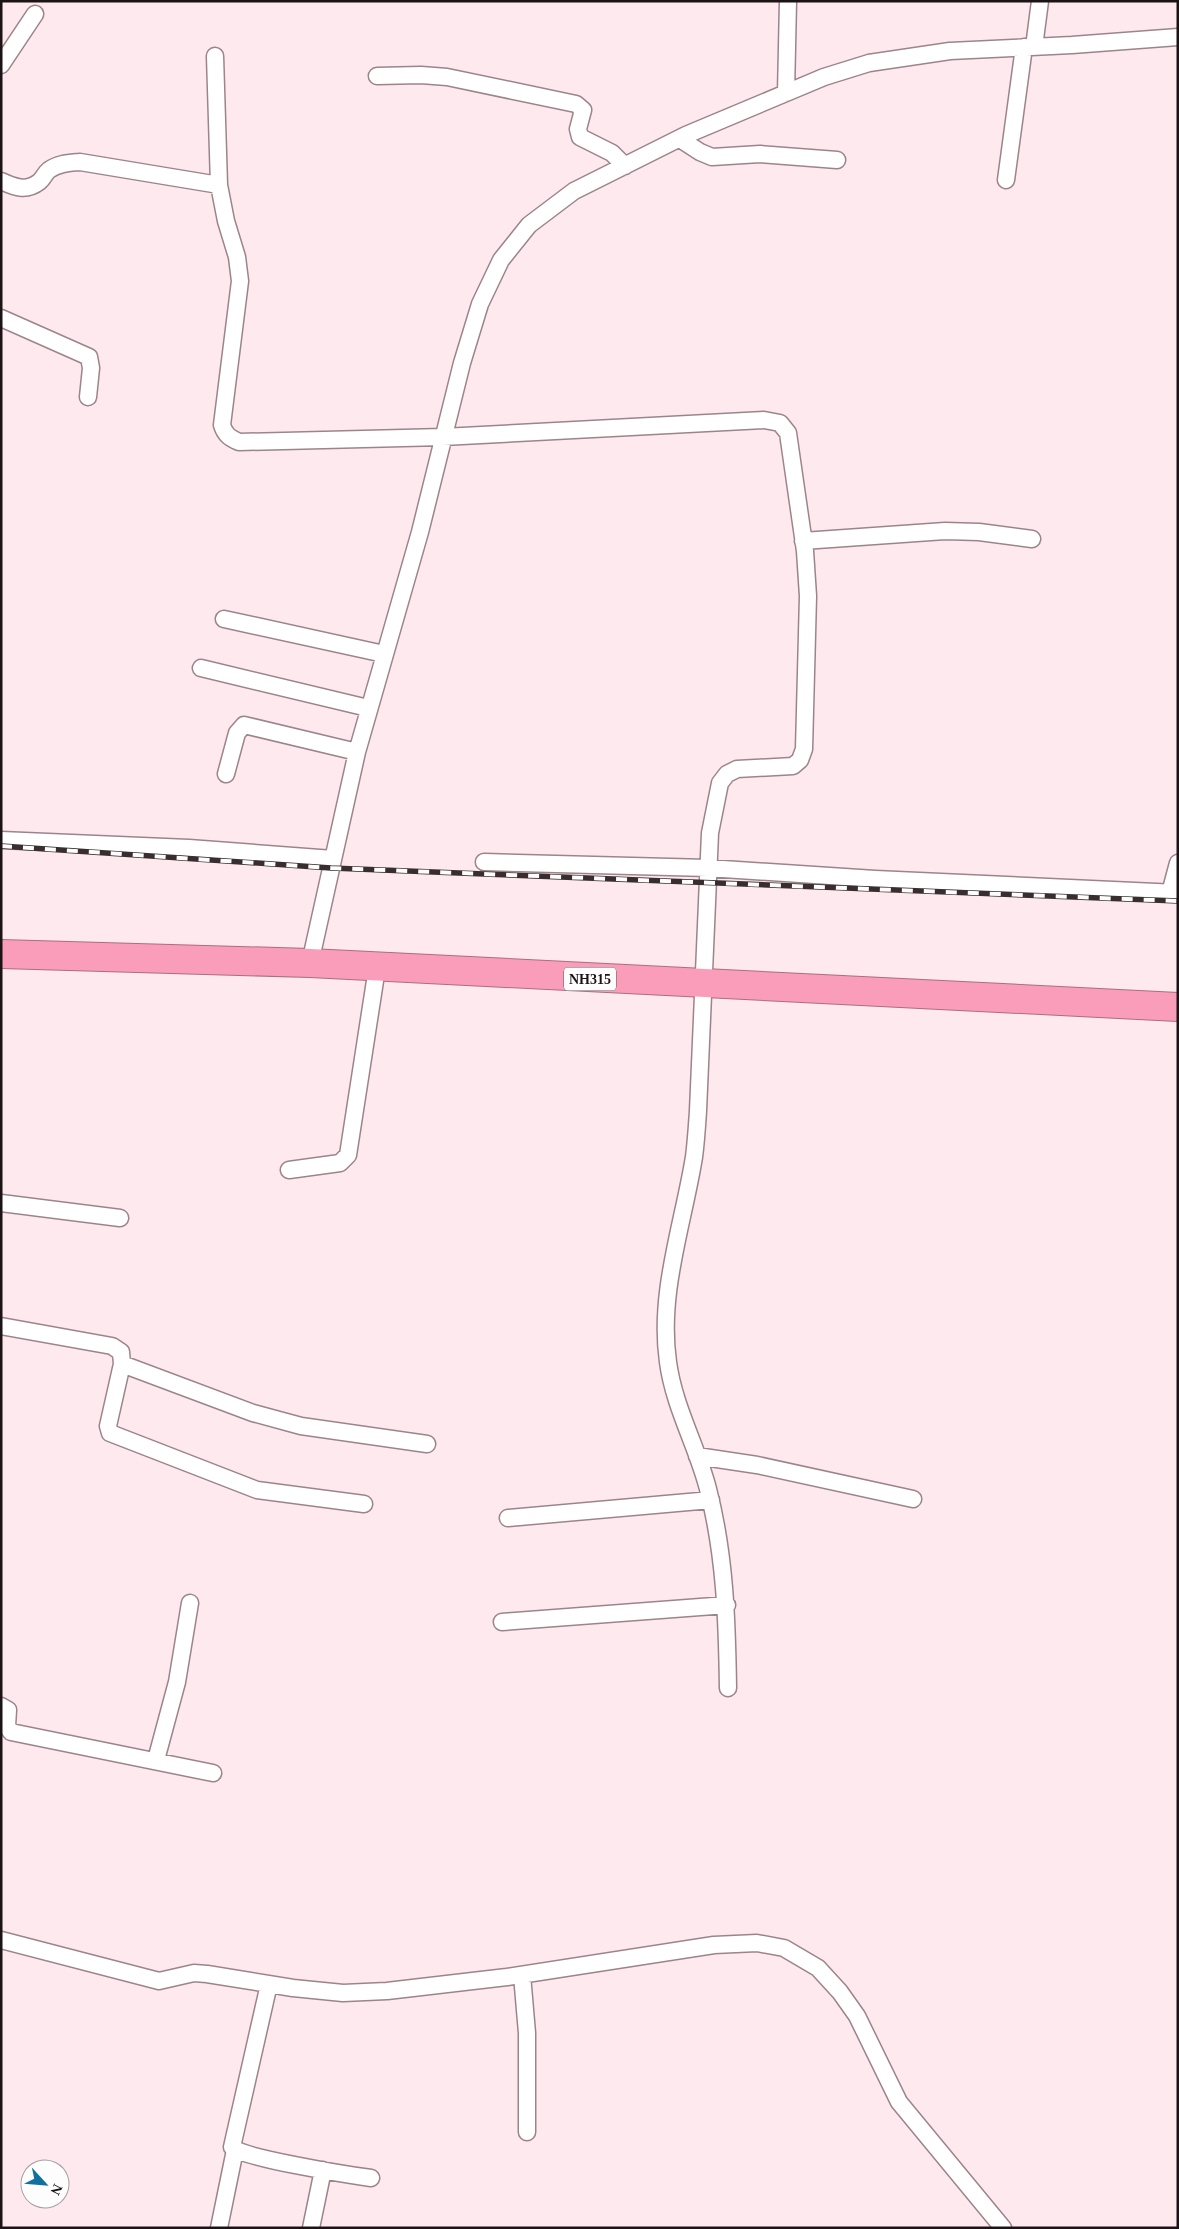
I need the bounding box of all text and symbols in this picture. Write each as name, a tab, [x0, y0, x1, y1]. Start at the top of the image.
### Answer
road number: NH315	[564, 968, 616, 991]
north arrow	[20, 2159, 70, 2209]
text: N	[47, 2182, 65, 2197]

